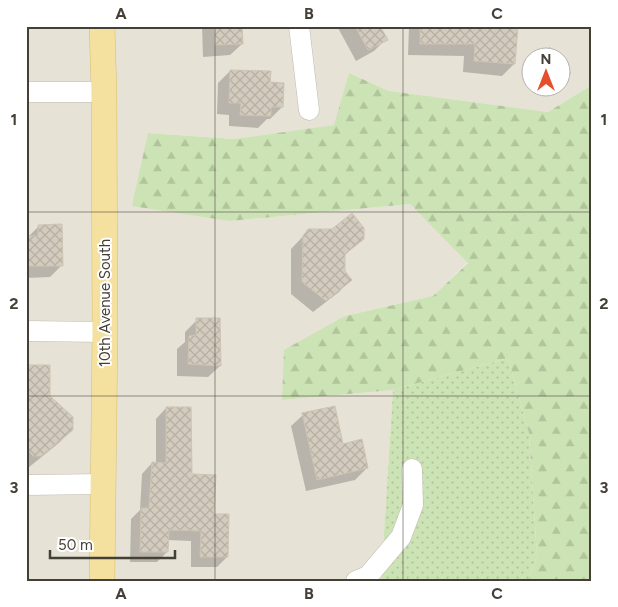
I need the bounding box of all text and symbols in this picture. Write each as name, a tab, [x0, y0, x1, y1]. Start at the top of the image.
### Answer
text: A	[115, 4, 127, 23]
text: B	[304, 4, 314, 23]
text: C	[491, 4, 503, 23]
north arrow	[520, 48, 570, 98]
text: N	[541, 51, 551, 68]
text: 1	[11, 110, 17, 129]
text: 1	[601, 110, 607, 129]
street label: 10th Avenue South	[96, 239, 114, 367]
text: 2	[9, 294, 19, 313]
text: 2	[599, 294, 609, 313]
text: 3	[10, 478, 19, 497]
text: 3	[600, 478, 609, 497]
scale bar	[50, 527, 175, 559]
text: 50 m	[58, 536, 93, 554]
text: A	[115, 584, 127, 603]
text: B	[304, 584, 314, 603]
text: C	[491, 584, 503, 603]

